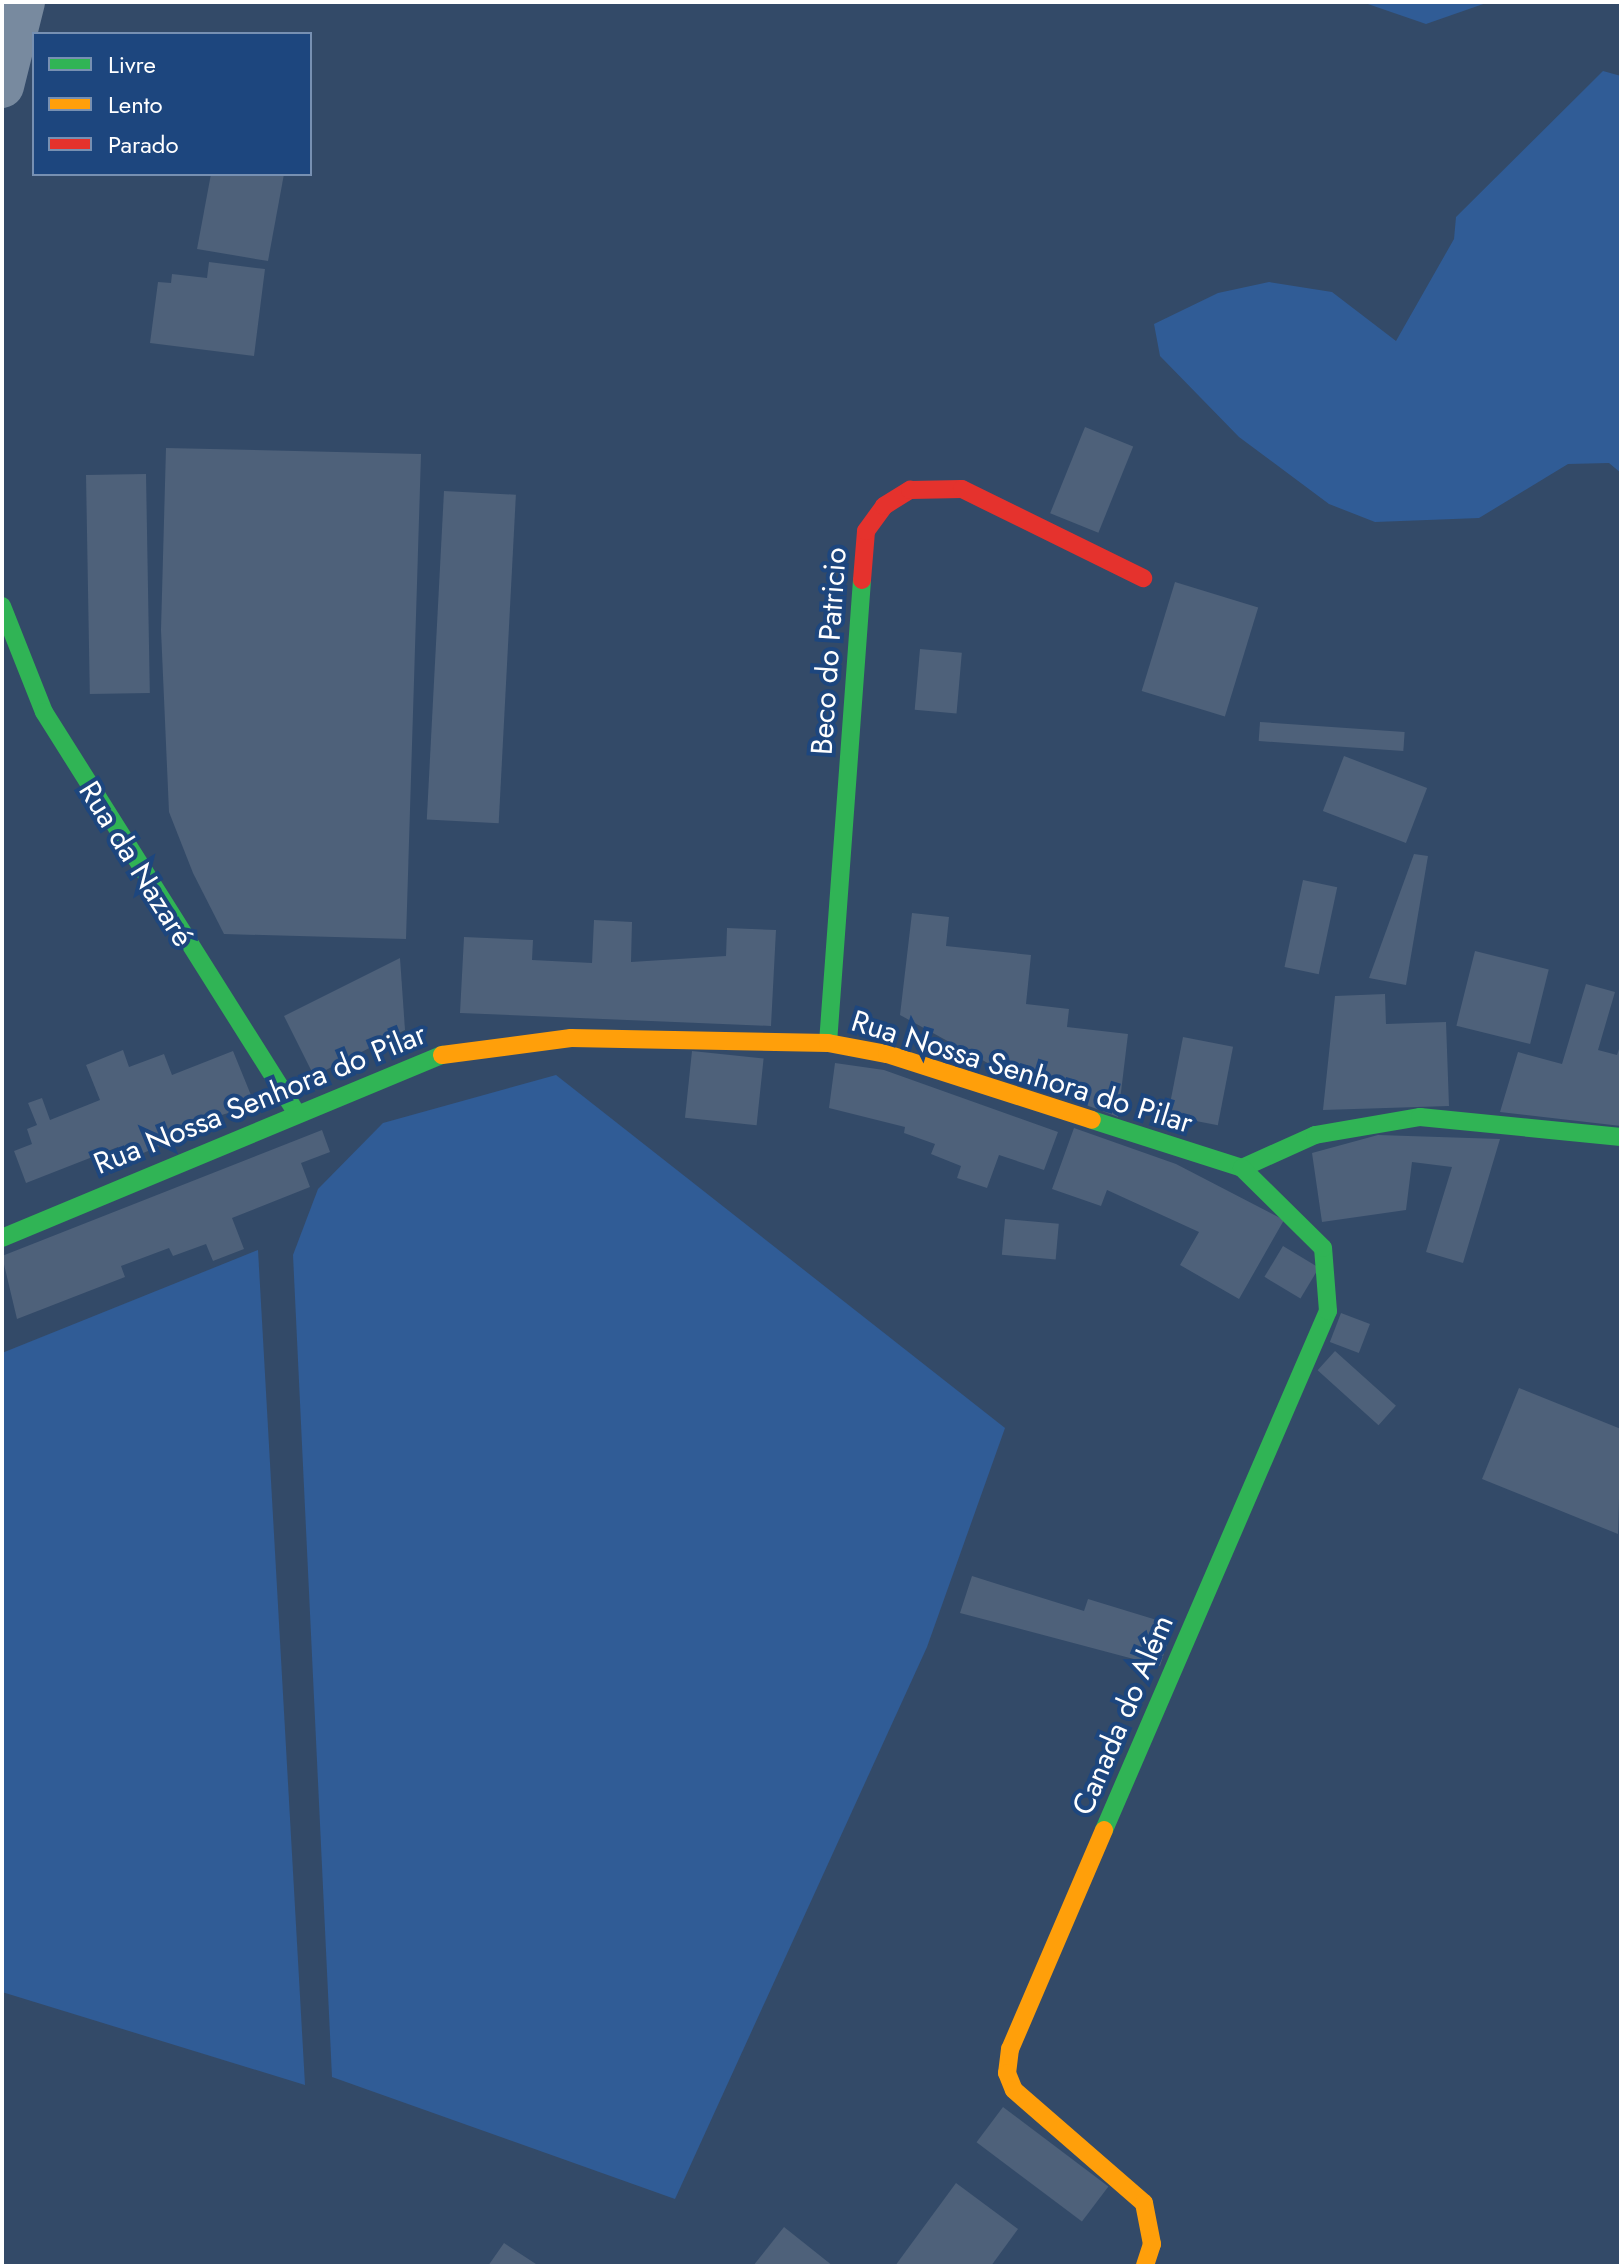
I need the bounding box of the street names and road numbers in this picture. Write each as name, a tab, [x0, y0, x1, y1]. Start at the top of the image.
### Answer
street label: Beco do Patricio	[804, 546, 854, 756]
street label: Rua da Nazaré	[71, 775, 201, 953]
street label: Rua Nossa Senhora do Pilar	[847, 1003, 1197, 1141]
street label: Rua Nossa Senhora do Pilar	[89, 1016, 431, 1182]
street label: Canada do Além	[1065, 1610, 1181, 1820]

